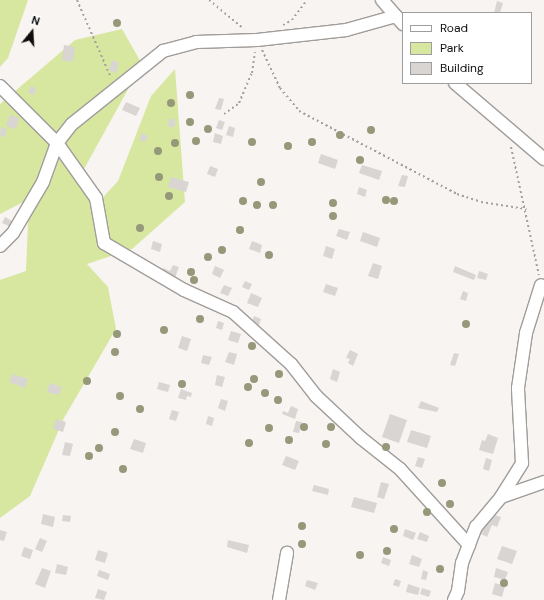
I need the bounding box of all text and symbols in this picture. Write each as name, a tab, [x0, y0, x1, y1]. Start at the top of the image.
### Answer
north arrow	[12, 12, 52, 52]
legend	[402, 12, 532, 84]
text: N	[30, 13, 42, 28]
text: Road	[440, 20, 468, 36]
text: Park	[440, 40, 464, 56]
text: Building	[440, 60, 484, 76]

